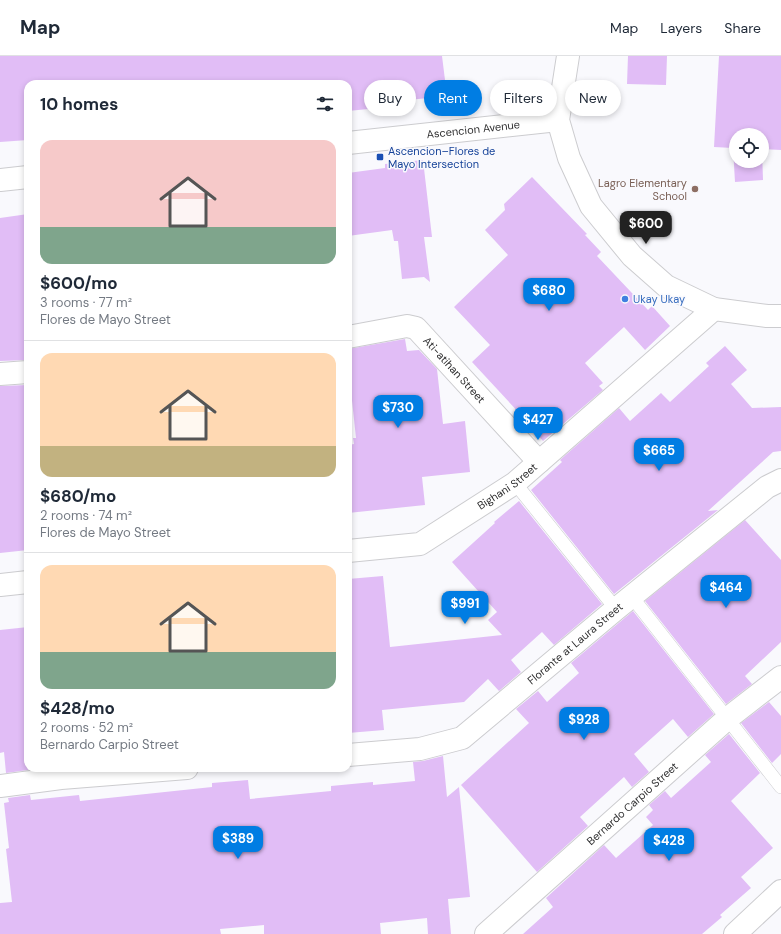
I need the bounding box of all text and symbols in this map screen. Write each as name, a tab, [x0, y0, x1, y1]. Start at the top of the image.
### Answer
text: Map	[20, 15, 60, 40]
text: Map	[610, 19, 638, 37]
text: Layers	[660, 19, 702, 37]
text: Share	[724, 19, 761, 37]
chip: Buy	[364, 80, 416, 116]
chip: Rent	[424, 80, 482, 116]
chip: Filters	[490, 80, 557, 116]
chip: New	[565, 80, 621, 116]
text: 10 homes	[40, 93, 118, 115]
icon: filters	[314, 93, 336, 115]
street label: Ascencion Avenue	[426, 117, 521, 141]
map controls	[729, 128, 769, 168]
button: locate	[729, 128, 769, 168]
place label: Ascencion–Flores de Mayo Intersection	[388, 144, 495, 171]
marker: Ascencion–Flores de Mayo Intersection	[375, 152, 385, 162]
icon: home	[152, 166, 224, 238]
place label: Lagro Elementary School	[598, 176, 687, 203]
marker: Lagro Elementary School	[690, 184, 700, 194]
pin: $600	[622, 211, 670, 245]
text: $600	[629, 215, 663, 232]
text: $600/mo	[40, 272, 118, 294]
pin: $680	[525, 278, 573, 312]
text: $680	[532, 282, 566, 299]
place label: Ukay Ukay	[633, 292, 685, 306]
text: 3 rooms · 77 m²	[40, 294, 132, 311]
marker: Ukay Ukay	[620, 294, 630, 304]
text: Flores de Mayo Street	[40, 311, 171, 328]
street label: Ati-atihan Street	[420, 334, 488, 406]
icon: home	[152, 379, 224, 451]
pin: $730	[374, 395, 422, 429]
text: $730	[382, 399, 414, 416]
pin: $427	[514, 407, 562, 441]
text: $427	[523, 411, 553, 428]
pin: $665	[635, 438, 683, 472]
text: $665	[643, 442, 675, 459]
street label: Bighani Street	[474, 460, 540, 512]
text: $680/mo	[40, 485, 116, 507]
text: 2 rooms · 74 m²	[40, 507, 132, 524]
text: Flores de Mayo Street	[40, 524, 171, 541]
pin: $464	[702, 575, 750, 609]
text: $464	[710, 579, 743, 596]
icon: home	[152, 591, 224, 663]
pin: $991	[441, 591, 489, 625]
text: $991	[450, 595, 480, 612]
street label: Florante at Laura Street	[524, 599, 625, 687]
text: $428/mo	[40, 697, 115, 719]
pin: $928	[560, 707, 608, 741]
text: $928	[568, 711, 600, 728]
text: 2 rooms · 52 m²	[40, 719, 133, 736]
text: Bernardo Carpio Street	[40, 736, 179, 753]
street label: Bernardo Carpio Street	[584, 759, 681, 848]
pin: $389	[214, 826, 262, 860]
pin: $428	[645, 828, 693, 862]
text: $389	[222, 830, 254, 847]
text: $428	[653, 832, 685, 849]

